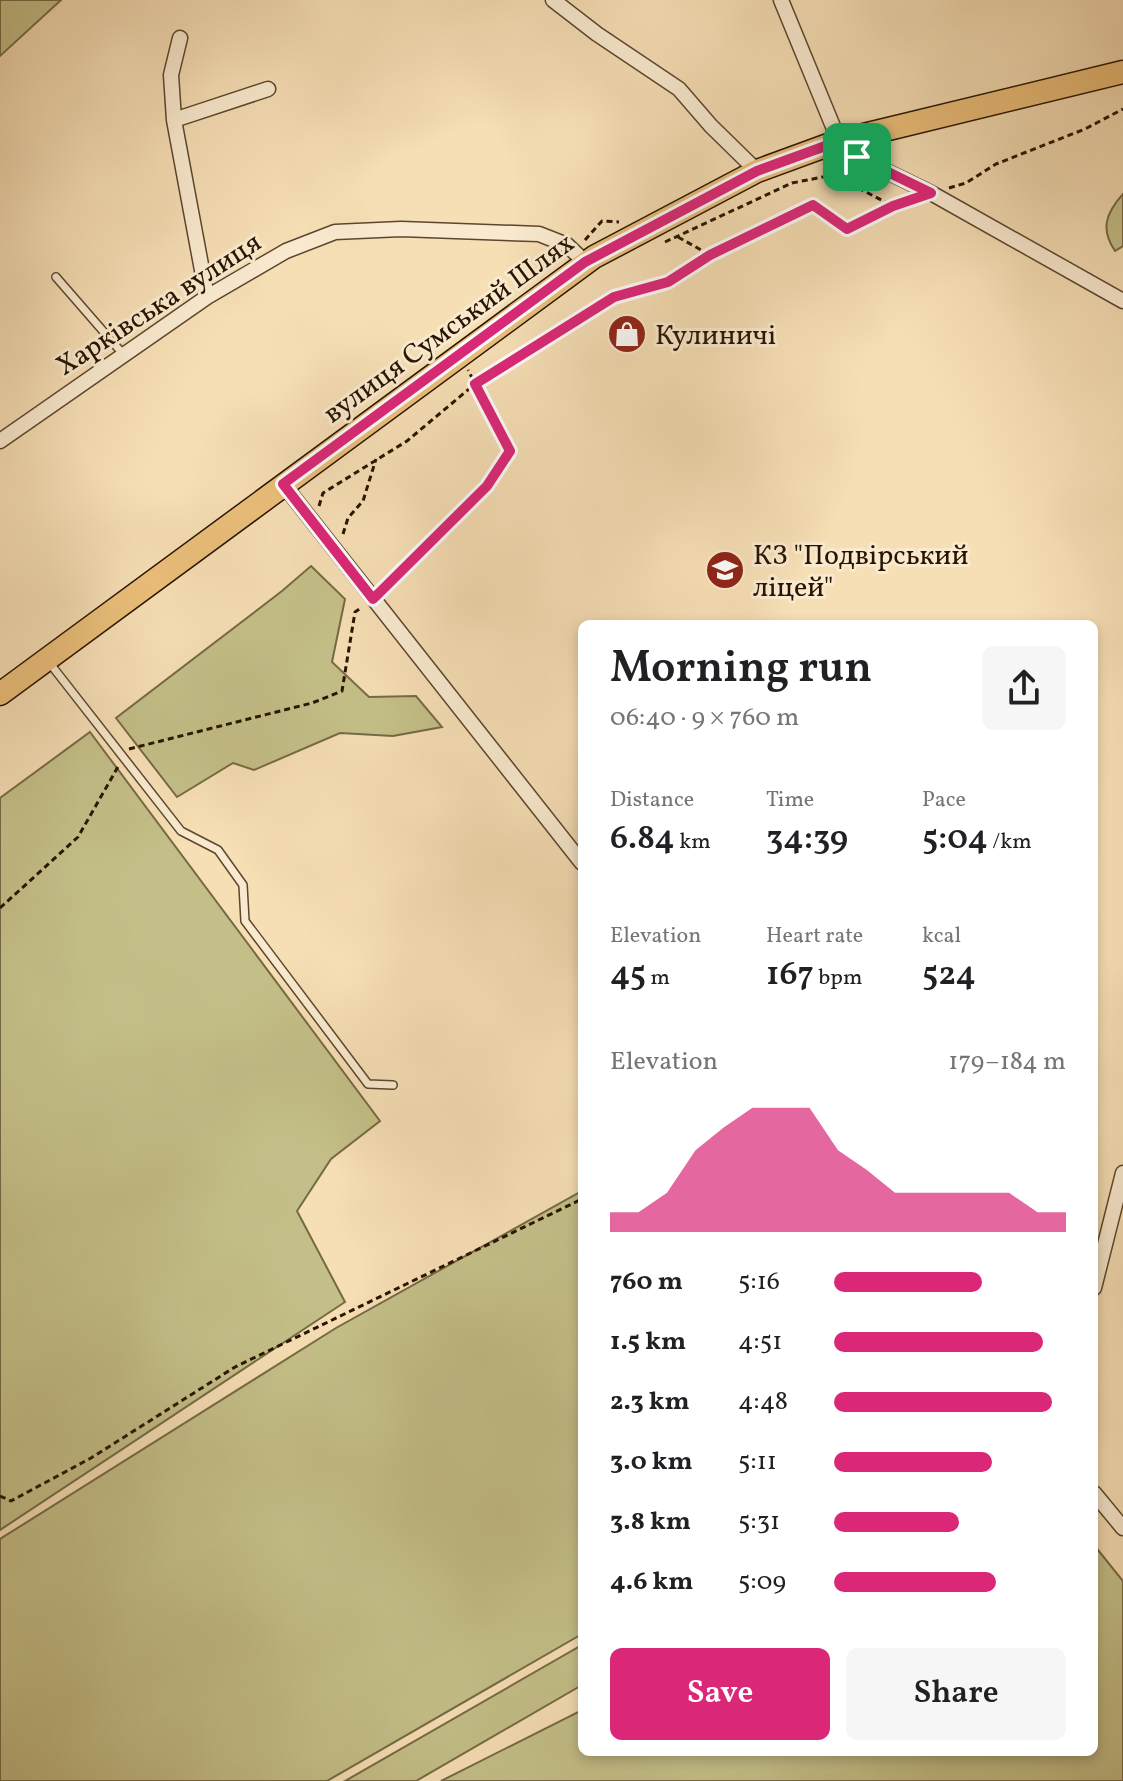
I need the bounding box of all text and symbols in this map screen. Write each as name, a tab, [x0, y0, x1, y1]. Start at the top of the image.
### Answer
pin	[823, 123, 891, 191]
icon: arrive	[835, 135, 879, 179]
street label: Харківська вулиця	[49, 224, 270, 386]
street label: вулиця Сумський Шлях	[316, 225, 583, 433]
shop icon: Кулиничі	[606, 313, 648, 355]
place label: Кулиничі	[655, 317, 776, 356]
place label: КЗ "Подвірський ліцей"	[753, 537, 968, 608]
school or university icon: КЗ "Подвірський ліцей"	[704, 549, 746, 591]
text: Morning run	[610, 639, 872, 700]
button: share	[982, 646, 1066, 730]
text: 06:40 · 9 × 760 m	[610, 700, 799, 736]
text: Distance	[610, 785, 694, 816]
text: Time	[766, 785, 814, 816]
text: Pace	[922, 785, 966, 816]
text: 6.84	[610, 816, 675, 863]
text: 34:39	[766, 816, 848, 863]
text: 5:04	[922, 816, 988, 863]
text: km	[675, 827, 711, 858]
text: /km	[988, 827, 1032, 858]
text: Elevation	[610, 921, 701, 952]
text: Heart rate	[766, 921, 863, 952]
text: kcal	[922, 921, 961, 952]
text: 45	[610, 952, 646, 999]
text: 167	[766, 952, 814, 999]
text: 524	[922, 952, 976, 999]
text: m	[646, 963, 670, 994]
text: bpm	[814, 963, 862, 994]
text: Elevation	[610, 1044, 718, 1080]
text: 179–184 m	[948, 1044, 1066, 1080]
text: 760 m	[610, 1264, 683, 1300]
text: 5:16	[738, 1264, 780, 1300]
text: 1.5 km	[610, 1324, 686, 1360]
text: 4:51	[738, 1324, 782, 1360]
text: 2.3 km	[610, 1384, 690, 1420]
text: 4:48	[738, 1384, 788, 1420]
text: 3.0 km	[610, 1444, 693, 1480]
text: 5:11	[738, 1444, 777, 1480]
text: 3.8 km	[610, 1504, 691, 1540]
text: 5:31	[738, 1504, 780, 1540]
text: 4.6 km	[610, 1564, 694, 1600]
text: 5:09	[738, 1564, 786, 1600]
button: Save	[610, 1648, 830, 1740]
button: Share	[846, 1648, 1066, 1740]

